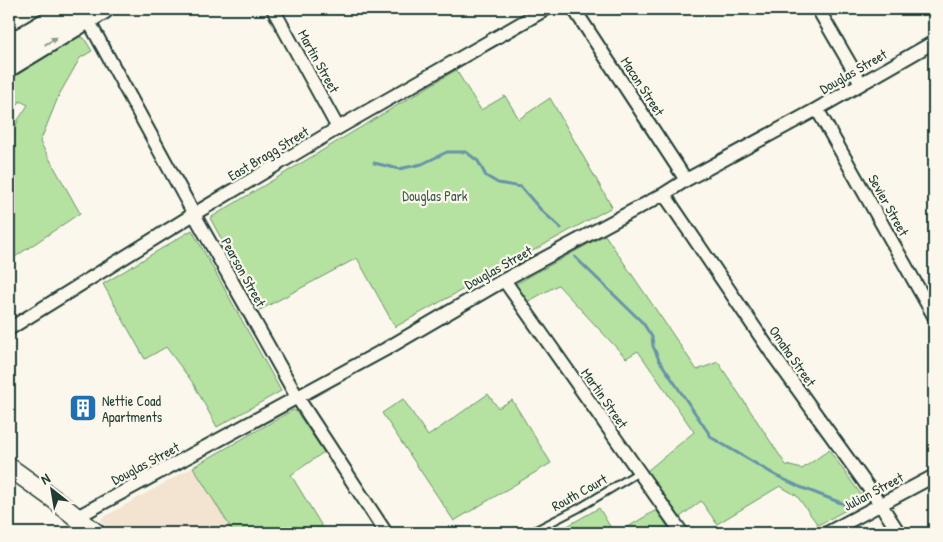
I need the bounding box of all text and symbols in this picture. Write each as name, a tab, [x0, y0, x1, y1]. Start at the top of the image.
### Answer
street label: Martin Street	[294, 26, 344, 96]
one-way arrow	[44, 36, 57, 46]
street label: Douglas Street	[816, 44, 891, 99]
street label: Macon Street	[617, 53, 669, 119]
street label: East Bragg Street	[224, 121, 313, 186]
street label: Sevier Street	[864, 171, 914, 239]
park label: Douglas Park	[402, 186, 468, 206]
street label: Pearson Street	[217, 234, 271, 310]
street label: Douglas Street	[461, 241, 536, 294]
street label: Omaha Street	[765, 322, 821, 390]
street label: Martin Street	[577, 364, 633, 432]
place label: Nettie Coad Apartments	[102, 391, 162, 427]
building icon: Nettie Coad Apartments	[68, 393, 98, 423]
street label: Douglas Street	[108, 437, 183, 490]
north arrow	[28, 464, 78, 514]
street label: Julian Street	[840, 467, 906, 515]
text: N	[37, 468, 54, 488]
street label: Routh Court	[548, 469, 610, 515]

